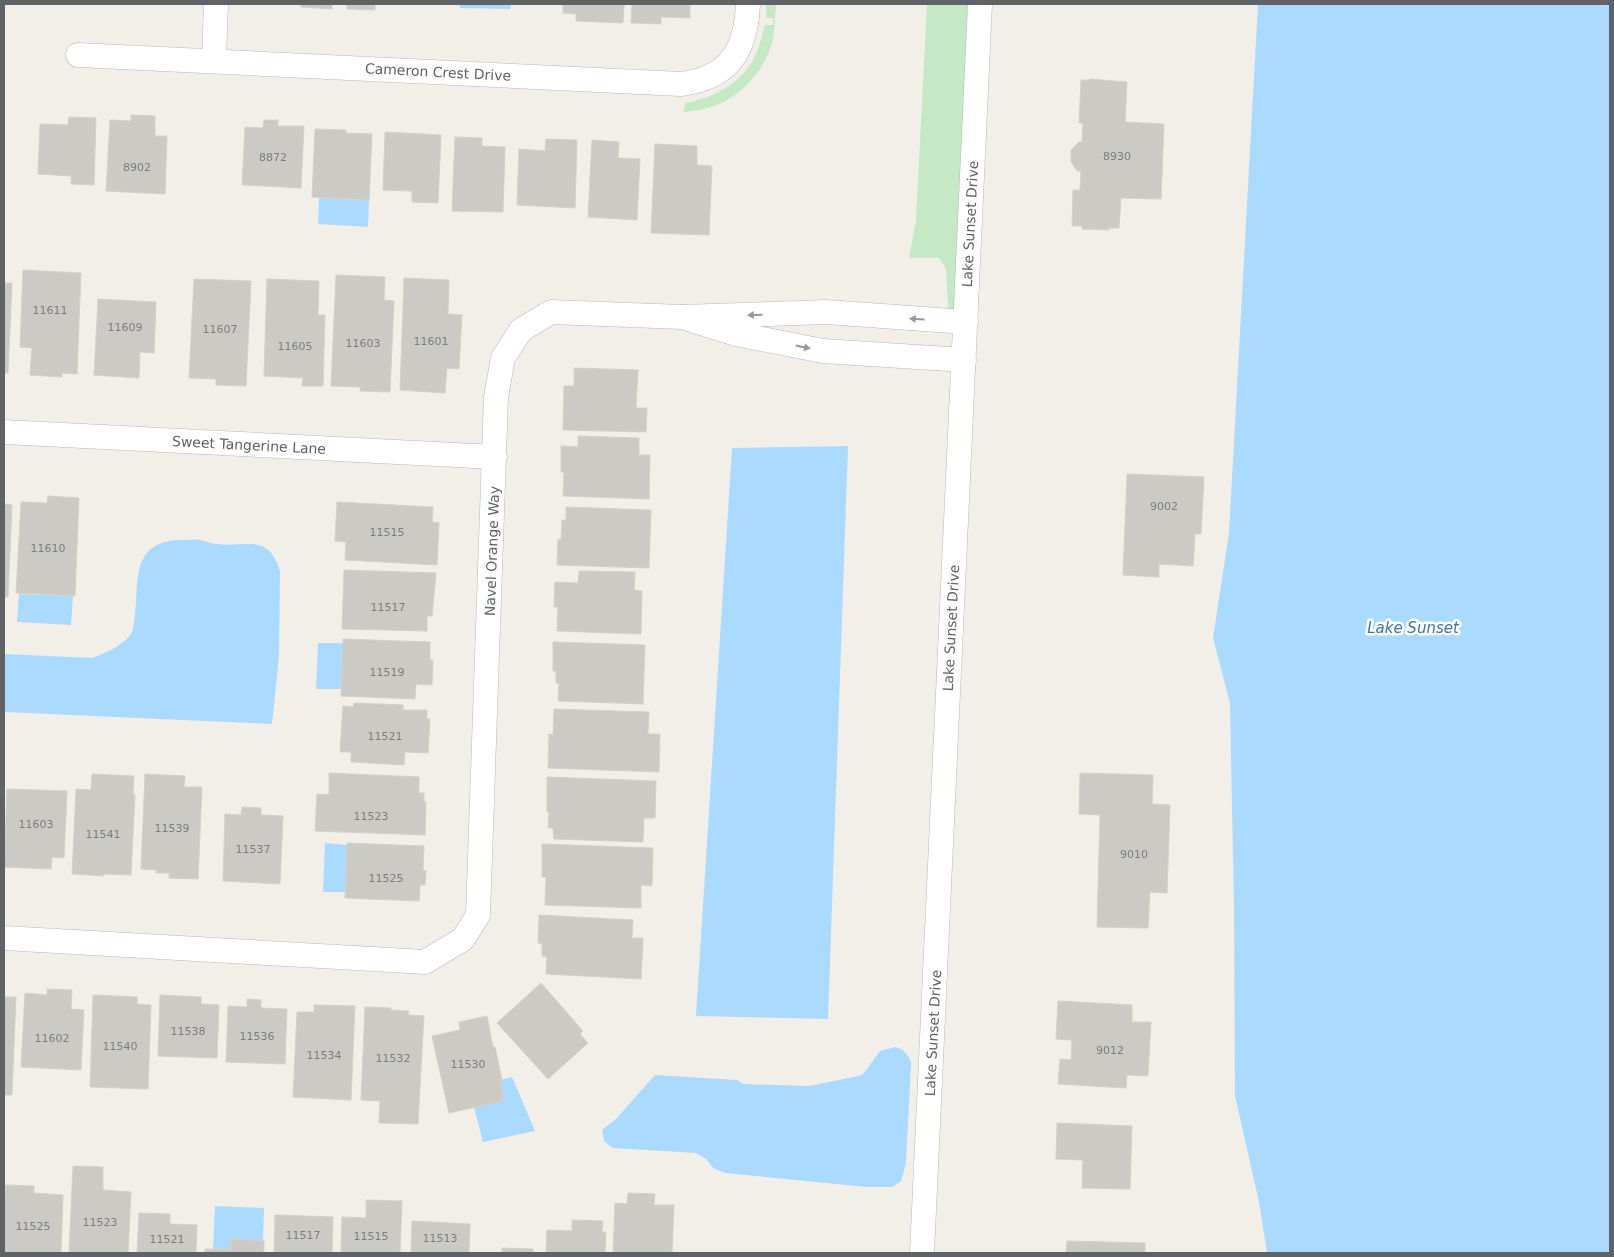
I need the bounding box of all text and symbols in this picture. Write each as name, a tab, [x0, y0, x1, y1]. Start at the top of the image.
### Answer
street label: Cameron Crest Drive	[365, 60, 511, 84]
house number: 8930	[1103, 150, 1131, 163]
house number: 8872	[259, 151, 287, 164]
street label: Lake Sunset Drive	[959, 160, 981, 288]
house number: 8902	[123, 161, 151, 174]
house number: 11611	[33, 304, 68, 317]
one-way arrow	[747, 311, 763, 319]
one-way arrow	[909, 315, 925, 323]
house number: 11609	[108, 321, 143, 334]
house number: 11607	[203, 323, 238, 336]
house number: 11601	[414, 335, 449, 348]
house number: 11603	[346, 337, 381, 350]
house number: 11605	[278, 340, 313, 353]
one-way arrow	[795, 343, 810, 351]
street label: Sweet Tangerine Lane	[172, 433, 326, 457]
street label: Navel Orange Way	[482, 486, 502, 616]
house number: 9002	[1150, 500, 1178, 513]
house number: 11515	[370, 526, 405, 539]
house number: 11610	[31, 542, 66, 555]
street label: Lake Sunset Drive	[940, 564, 962, 692]
house number: 11517	[371, 601, 406, 614]
water label: Lake Sunset	[1367, 619, 1460, 637]
house number: 11519	[370, 666, 405, 679]
house number: 11521	[368, 730, 403, 743]
house number: 11523	[354, 810, 389, 823]
house number: 11603	[19, 818, 54, 831]
house number: 11539	[155, 822, 190, 835]
house number: 11541	[86, 828, 121, 841]
house number: 11537	[236, 843, 271, 856]
house number: 9010	[1120, 848, 1148, 861]
house number: 11525	[369, 872, 404, 885]
street label: Lake Sunset Drive	[922, 969, 944, 1097]
house number: 11538	[171, 1025, 206, 1038]
house number: 11536	[240, 1030, 275, 1043]
house number: 11602	[35, 1032, 70, 1045]
house number: 11540	[103, 1040, 138, 1053]
house number: 9012	[1096, 1044, 1124, 1057]
house number: 11534	[307, 1049, 342, 1062]
house number: 11532	[376, 1052, 411, 1065]
house number: 11530	[451, 1058, 486, 1071]
house number: 11523	[83, 1216, 118, 1229]
house number: 11525	[16, 1220, 51, 1233]
house number: 11517	[286, 1229, 321, 1242]
house number: 11515	[354, 1230, 389, 1243]
house number: 11513	[423, 1232, 458, 1245]
house number: 11521	[150, 1233, 185, 1246]

